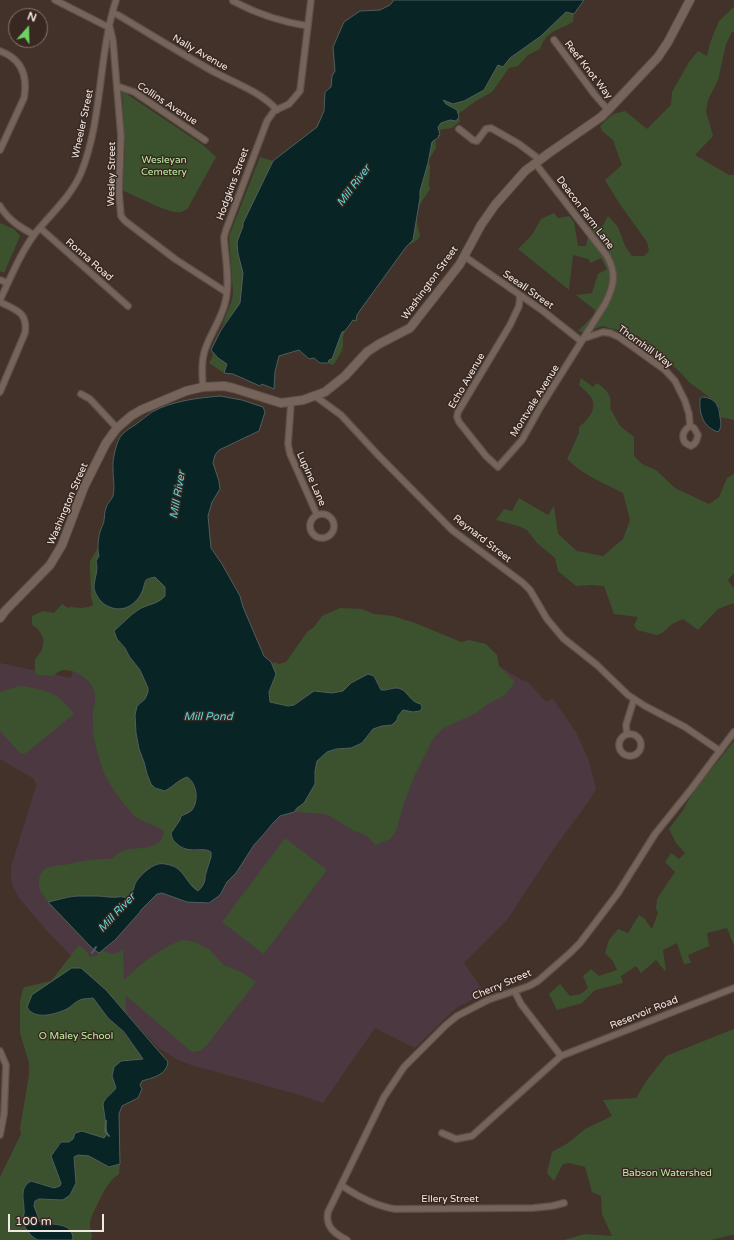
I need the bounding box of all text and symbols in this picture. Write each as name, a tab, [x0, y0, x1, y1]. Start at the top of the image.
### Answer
north arrow	[8, 8, 48, 48]
text: N	[26, 10, 38, 25]
street label: Nally Avenue	[170, 32, 230, 74]
street label: Reef Knot Way	[562, 38, 614, 102]
street label: Collins Avenue	[135, 80, 199, 128]
street label: Wheeler Street	[70, 88, 96, 160]
street label: Wesley Street	[105, 142, 119, 206]
street label: Hodgkins Street	[214, 146, 252, 222]
park label: Wesleyan Cemetery	[141, 154, 187, 178]
water label: Mill River	[334, 163, 374, 209]
street label: Deacon Farm Lane	[554, 174, 616, 252]
street label: Ronna Road	[63, 236, 115, 284]
street label: Washington Street	[399, 244, 461, 322]
street label: Seeall Street	[500, 268, 556, 312]
street label: Thornhill Way	[615, 323, 675, 371]
street label: Echo Avenue	[446, 351, 488, 411]
street label: Montvale Avenue	[508, 363, 562, 439]
street label: Lupine Lane	[294, 450, 328, 508]
street label: Washington Street	[45, 461, 91, 547]
water label: Mill River	[167, 470, 189, 520]
street label: Reynard Street	[450, 512, 514, 566]
water label: Mill Pond	[183, 710, 233, 724]
water label: Mill River	[96, 891, 138, 935]
street label: Cherry Street	[471, 967, 533, 1003]
street label: Reservoir Road	[608, 994, 680, 1032]
park label: O Maley School	[39, 1030, 113, 1042]
park label: Babson Watershed	[622, 1167, 712, 1179]
street label: Ellery Street	[421, 1193, 479, 1205]
scale bar	[10, 1206, 106, 1232]
text: 100 m	[15, 1214, 52, 1228]

